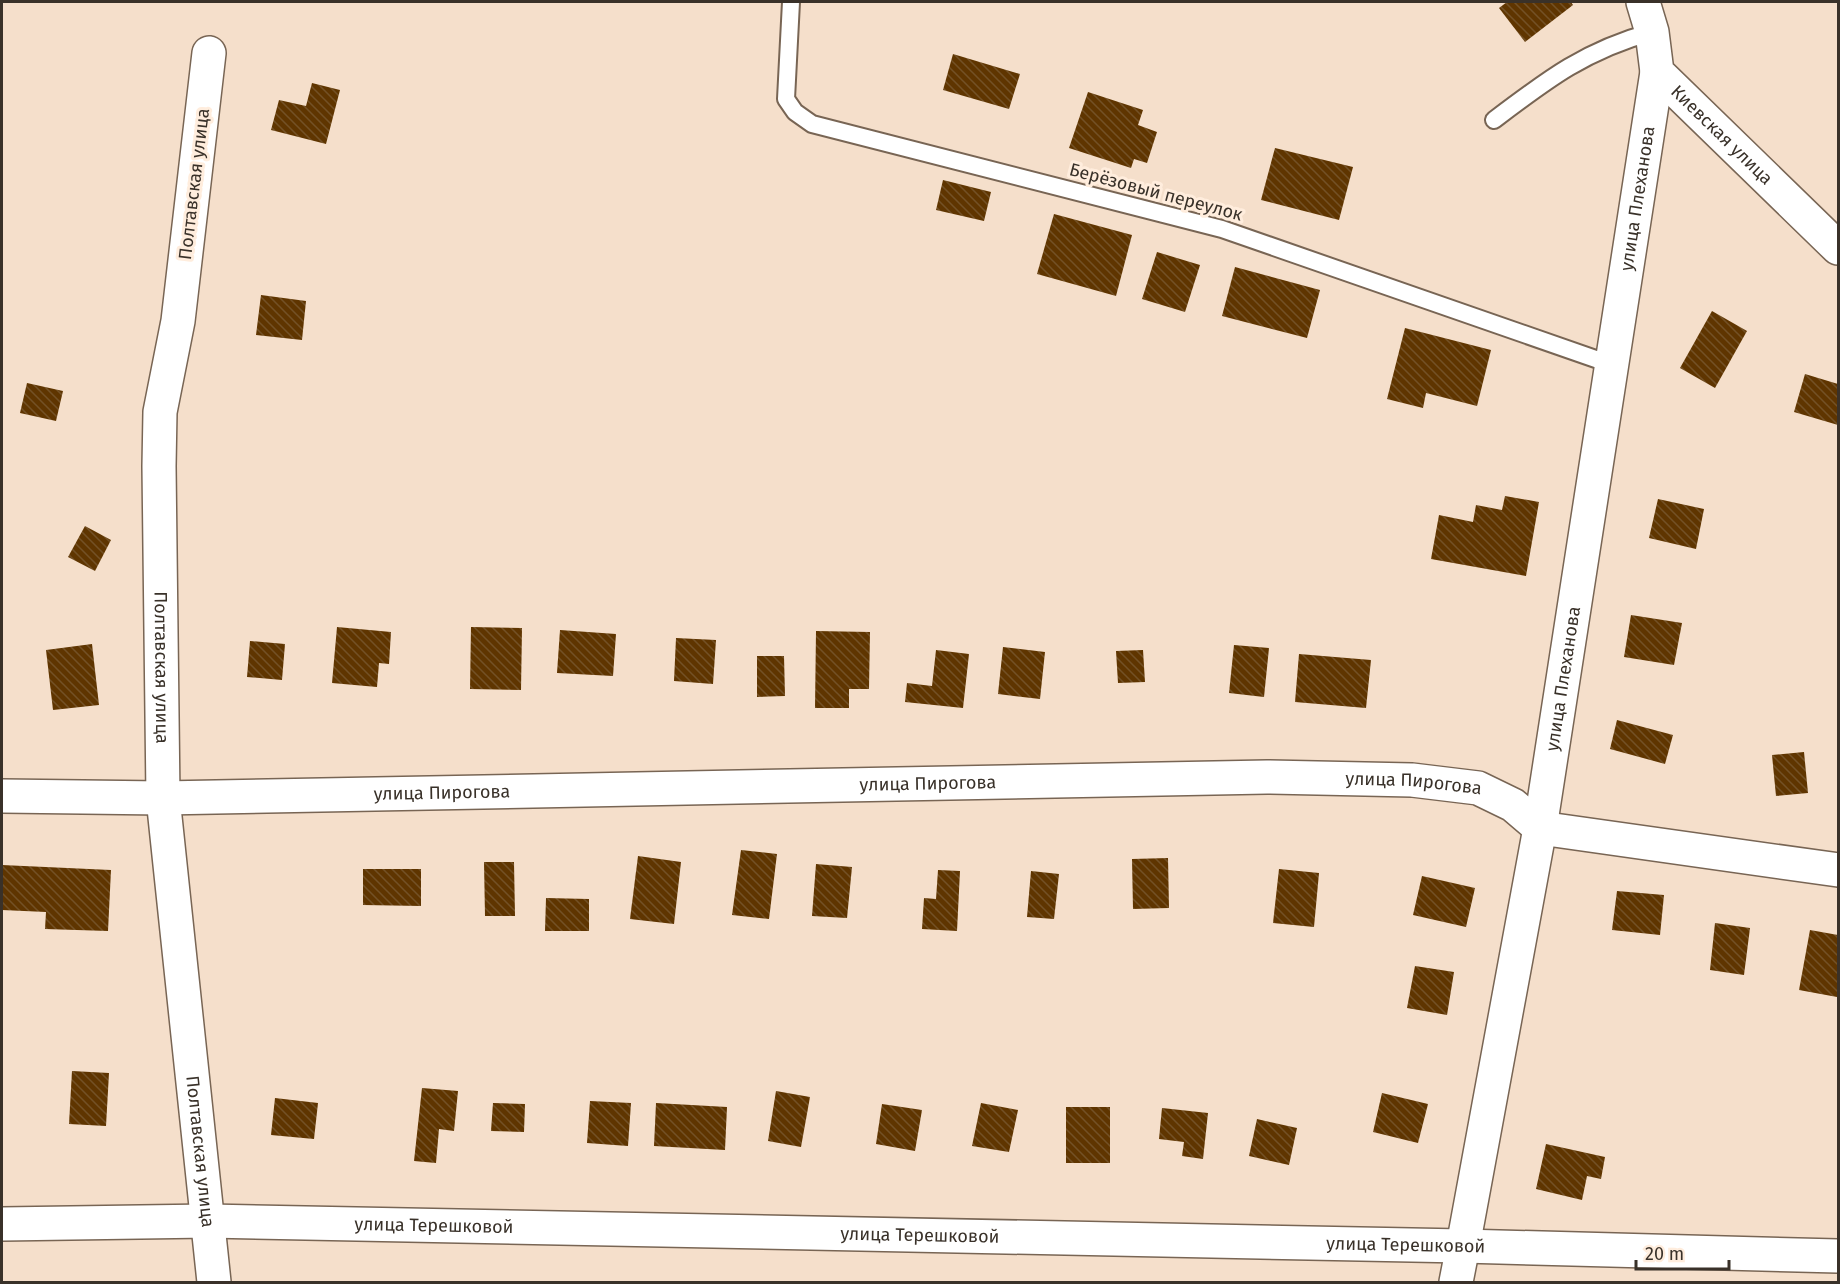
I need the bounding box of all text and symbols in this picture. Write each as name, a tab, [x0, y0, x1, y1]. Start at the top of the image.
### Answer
street label: Киевская улица	[1666, 81, 1777, 189]
street label: Полтавская улица	[174, 107, 214, 261]
street label: улица Плеханова	[1615, 125, 1659, 273]
street label: Берёзовый переулок	[1067, 158, 1246, 226]
street label: Полтавская улица	[150, 591, 173, 744]
street label: улица Плеханова	[1541, 605, 1585, 753]
street label: улица Пирогова	[1345, 768, 1483, 799]
street label: улица Пирогова	[859, 771, 996, 796]
street label: улица Пирогова	[373, 780, 511, 805]
street label: Полтавская улица	[181, 1074, 219, 1228]
street label: улица Терешковой	[354, 1213, 514, 1238]
street label: улица Терешковой	[840, 1223, 1000, 1248]
street label: улица Терешковой	[1326, 1232, 1486, 1258]
scale bar	[1636, 1233, 1729, 1271]
text: 20 m	[1645, 1243, 1684, 1265]

